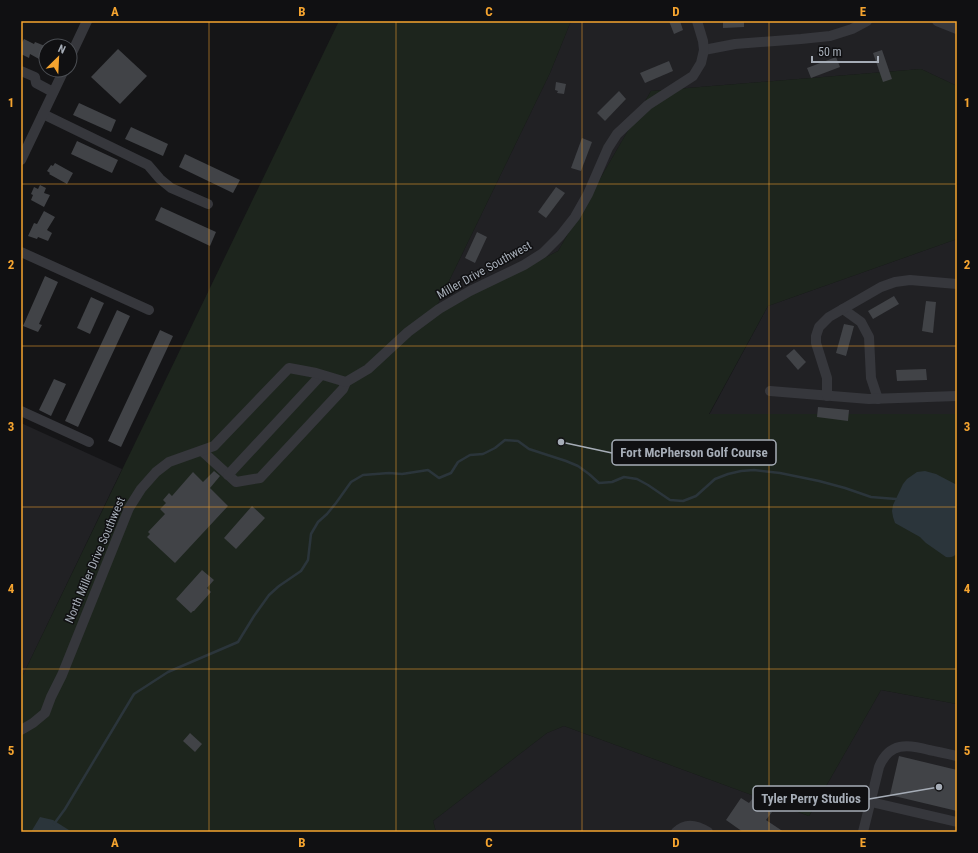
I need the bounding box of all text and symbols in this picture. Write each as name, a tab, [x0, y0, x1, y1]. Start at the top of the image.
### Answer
text: A	[111, 4, 119, 19]
text: B	[298, 4, 306, 19]
text: C	[485, 4, 493, 19]
text: D	[672, 4, 680, 19]
text: E	[860, 4, 867, 19]
north arrow	[38, 38, 78, 78]
scale bar	[812, 38, 878, 64]
text: N	[56, 42, 68, 57]
text: 50 m	[818, 45, 842, 59]
text: 1	[8, 95, 14, 110]
text: 1	[964, 95, 970, 110]
street label: Miller Drive Southwest	[434, 238, 534, 302]
text: 2	[8, 257, 15, 272]
text: 2	[964, 257, 971, 272]
text: 3	[8, 419, 14, 434]
text: 3	[964, 419, 970, 434]
callout: Fort McPherson Golf Course	[612, 440, 776, 465]
text: Fort McPherson Golf Course	[620, 445, 768, 460]
street label: North Miller Drive Southwest	[62, 495, 128, 625]
text: 4	[8, 581, 15, 596]
text: 4	[964, 581, 971, 596]
text: 5	[8, 743, 15, 758]
text: 5	[964, 743, 971, 758]
callout: Tyler Perry Studios	[753, 786, 869, 811]
text: Tyler Perry Studios	[761, 791, 861, 806]
text: A	[111, 835, 119, 850]
text: B	[298, 835, 306, 850]
text: C	[485, 835, 493, 850]
text: D	[672, 835, 680, 850]
text: E	[860, 835, 867, 850]

